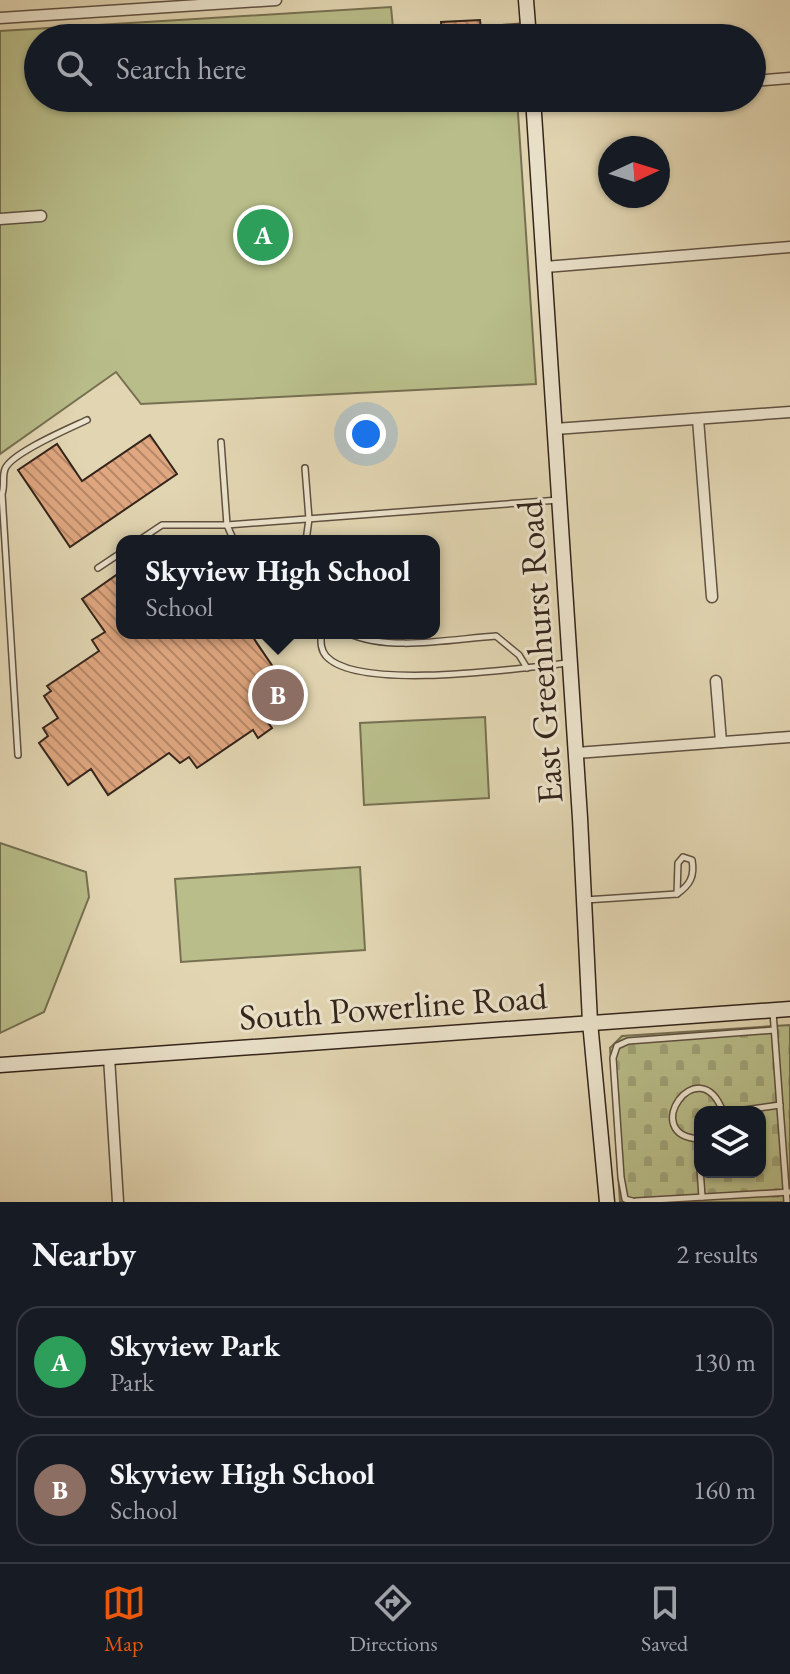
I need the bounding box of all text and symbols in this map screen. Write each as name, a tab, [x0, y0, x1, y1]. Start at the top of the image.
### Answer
search box	[24, 24, 766, 112]
icon: search	[52, 46, 96, 90]
text: Search here	[116, 49, 246, 88]
north arrow	[598, 136, 670, 208]
pin: A	[237, 205, 289, 265]
your location	[346, 414, 386, 454]
street label: East Greenhurst Road	[505, 498, 574, 805]
popup	[116, 535, 440, 639]
text: Skyview High School	[146, 551, 410, 590]
text: School	[146, 590, 213, 624]
pin: B	[252, 665, 304, 725]
street label: South Powerline Road	[237, 972, 549, 1041]
map controls	[694, 1106, 766, 1178]
button: layers	[694, 1106, 766, 1178]
text: Nearby	[32, 1232, 136, 1276]
text: 2 results	[677, 1237, 758, 1271]
text: Skyview Park	[110, 1326, 280, 1365]
text: A	[51, 1345, 69, 1379]
text: 130 m	[693, 1345, 756, 1379]
text: Park	[110, 1365, 154, 1399]
text: Skyview High School	[110, 1454, 375, 1493]
text: B	[52, 1473, 68, 1507]
text: 160 m	[693, 1473, 756, 1507]
text: School	[110, 1493, 178, 1527]
tab: Map	[102, 1581, 146, 1658]
tab: Directions	[349, 1581, 438, 1658]
tab: Saved	[641, 1581, 688, 1658]

